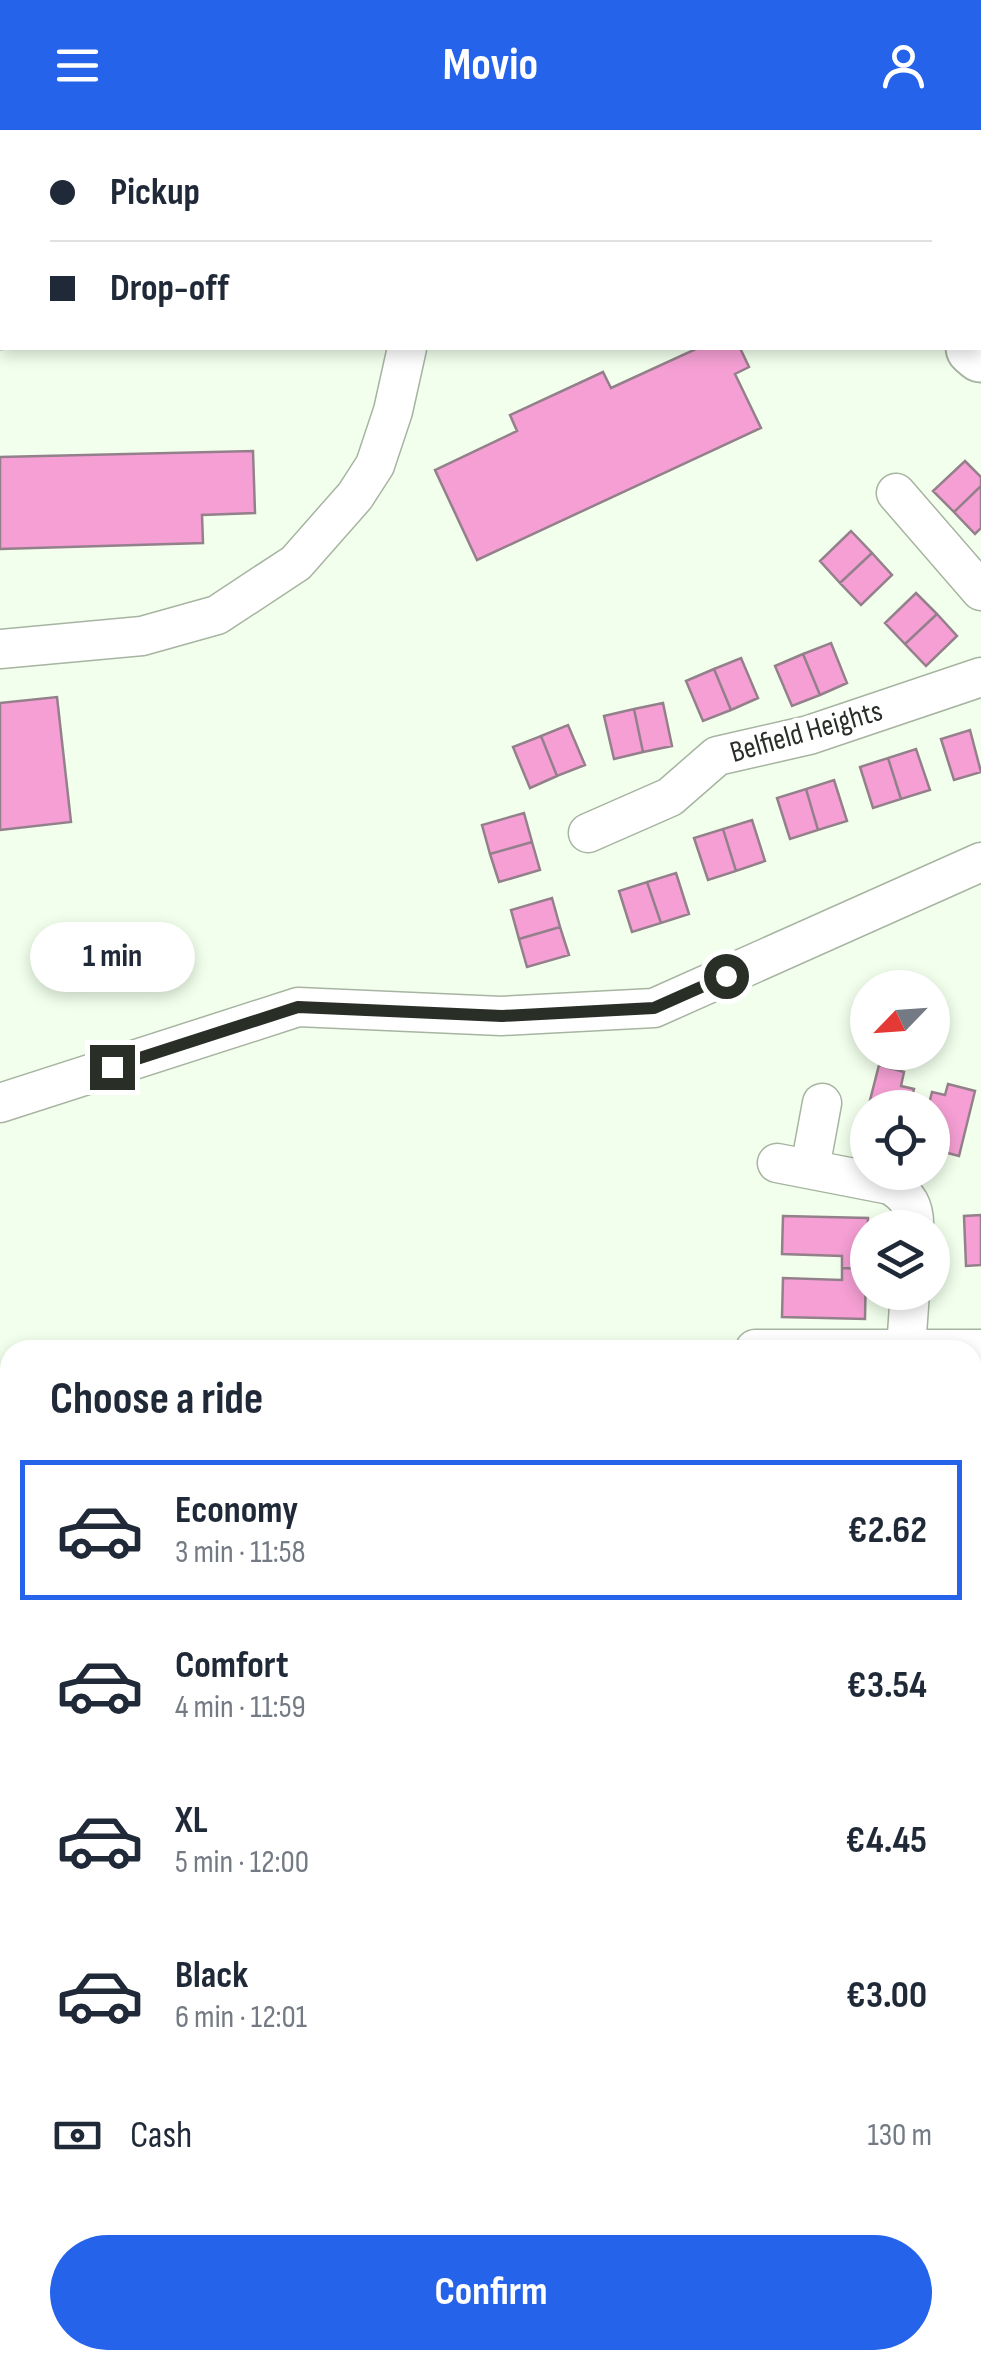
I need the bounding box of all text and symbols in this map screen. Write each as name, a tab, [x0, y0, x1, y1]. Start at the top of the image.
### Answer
icon: menu	[50, 38, 105, 93]
text: Movio	[443, 38, 538, 93]
icon: person	[876, 38, 931, 93]
text: Pickup	[110, 170, 200, 215]
text: Drop-off	[110, 266, 229, 311]
street label: Belfield Heights	[726, 693, 887, 771]
callout: 1 min	[29, 922, 194, 992]
text: 1 min	[83, 937, 142, 976]
route start	[704, 954, 749, 999]
north arrow	[850, 970, 950, 1070]
map controls	[850, 970, 950, 1310]
route end	[90, 1045, 135, 1090]
button: locate	[850, 1090, 950, 1190]
button: layers	[850, 1210, 950, 1310]
text: Choose a ride	[50, 1372, 263, 1427]
icon: car	[55, 1485, 145, 1575]
text: Economy	[175, 1488, 298, 1533]
text: €2.62	[848, 1508, 927, 1553]
text: 3 min · 11:58	[175, 1533, 306, 1572]
icon: car	[55, 1640, 145, 1730]
text: Comfort	[175, 1643, 289, 1688]
text: €3.54	[847, 1663, 927, 1708]
text: 4 min · 11:59	[175, 1688, 306, 1727]
icon: car	[55, 1795, 145, 1885]
text: XL	[175, 1798, 208, 1843]
text: €4.45	[846, 1818, 927, 1863]
text: 5 min · 12:00	[175, 1843, 309, 1882]
icon: car	[55, 1950, 145, 2040]
text: Black	[175, 1953, 248, 1998]
text: €3.00	[846, 1973, 927, 2018]
text: 6 min · 12:01	[175, 1998, 307, 2037]
icon: cash	[50, 2108, 105, 2163]
text: Cash	[130, 2113, 192, 2158]
text: 130 m	[867, 2116, 932, 2155]
button: Confirm	[50, 2235, 932, 2350]

